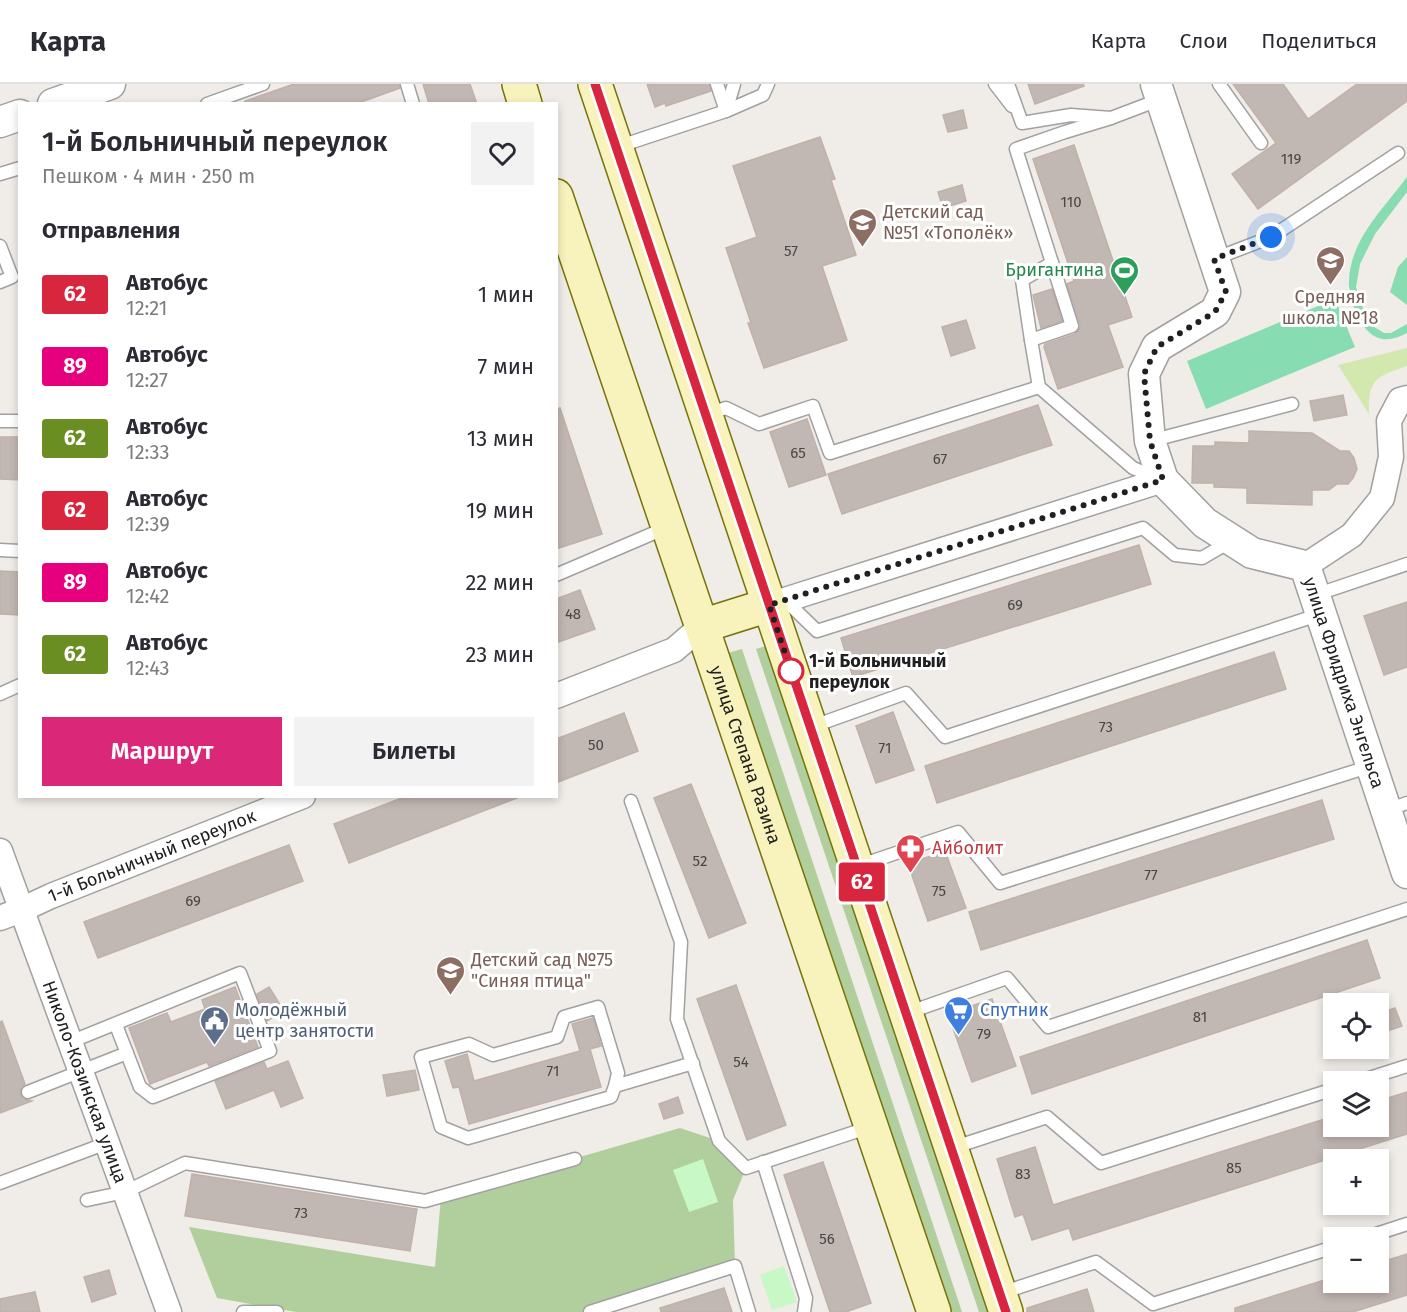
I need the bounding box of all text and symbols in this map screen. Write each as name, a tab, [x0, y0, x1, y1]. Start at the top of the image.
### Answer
text: Карта	[30, 25, 106, 58]
text: Карта	[1091, 28, 1147, 54]
text: Слои	[1180, 28, 1228, 54]
text: Поделиться	[1261, 28, 1377, 54]
button: heart	[471, 122, 534, 185]
text: 1-й Больничный переулок	[42, 125, 388, 158]
house number: 119	[1281, 150, 1301, 168]
text: Пешком · 4 мин · 250 m	[42, 164, 255, 188]
house number: 110	[1060, 193, 1082, 211]
place label: Детский сад №51 «Тополёк»	[882, 201, 1013, 244]
school or university icon: Детский сад №51 «Тополёк»	[846, 206, 878, 248]
text: Отправления	[42, 217, 180, 244]
your location	[1256, 222, 1286, 252]
house number: 57	[784, 242, 798, 260]
school or university icon: Средняя школа №18	[1314, 244, 1346, 286]
sports icon: Бригантина	[1109, 254, 1141, 296]
place label: Бригантина	[1005, 259, 1104, 281]
text: Автобус	[126, 269, 208, 296]
text: 62	[64, 281, 86, 307]
text: 1 мин	[478, 281, 534, 308]
place label: Средняя школа №18	[1282, 286, 1378, 329]
text: 12:21	[126, 296, 167, 320]
text: Автобус	[126, 341, 208, 368]
text: 89	[63, 353, 87, 379]
text: 7 мин	[477, 353, 534, 380]
text: 12:27	[126, 368, 168, 392]
text: Автобус	[126, 413, 208, 440]
text: 62	[64, 425, 86, 451]
text: 13 мин	[467, 425, 534, 452]
text: 12:33	[126, 440, 170, 464]
house number: 65	[790, 444, 806, 462]
house number: 67	[933, 450, 947, 468]
text: Автобус	[126, 485, 208, 512]
text: 62	[64, 497, 86, 523]
text: 19 мин	[466, 497, 534, 524]
text: 12:39	[126, 512, 170, 536]
text: Автобус	[126, 557, 208, 584]
text: 89	[63, 569, 87, 595]
text: 22 мин	[465, 569, 534, 596]
street label: улица Фридриха Энгельса	[1298, 574, 1389, 791]
text: 12:42	[126, 584, 169, 608]
house number: 69	[1007, 596, 1023, 614]
house number: 48	[565, 605, 581, 623]
text: Автобус	[126, 629, 208, 656]
text: 62	[64, 641, 86, 667]
text: 23 мин	[465, 641, 534, 668]
place label: 1-й Больничный переулок	[809, 650, 946, 693]
text: 12:43	[126, 656, 170, 680]
marker: 1-й Больничный переулок	[778, 658, 804, 684]
street label: улица Степана Разина	[705, 663, 786, 847]
button: Маршрут	[42, 717, 282, 786]
button: Билеты	[294, 717, 534, 786]
house number: 73	[1099, 718, 1113, 736]
house number: 50	[588, 736, 604, 754]
house number: 71	[879, 739, 891, 757]
street label: 1-й Больничный переулок	[45, 805, 260, 907]
pharmacy icon: Айболит	[895, 832, 927, 874]
place label: Айболит	[932, 837, 1004, 859]
house number: 52	[693, 852, 707, 870]
line badge: 62	[835, 862, 889, 902]
house number: 77	[1144, 866, 1158, 884]
text: 62	[851, 869, 873, 895]
house number: 75	[932, 882, 946, 900]
house number: 69	[185, 892, 201, 910]
place label: Детский сад №75 "Синяя птица"	[470, 949, 613, 992]
school or university icon: Детский сад №75 "Синяя птица"	[434, 954, 466, 996]
street label: Николо-Козинская улица	[38, 978, 132, 1186]
map controls	[1323, 993, 1389, 1293]
button: locate	[1323, 993, 1389, 1059]
supermarket icon: Спутник	[943, 994, 975, 1036]
place label: Молодёжный центр занятости	[235, 999, 374, 1042]
place label: Спутник	[980, 999, 1049, 1021]
public building icon: Молодёжный центр занятости	[198, 1004, 230, 1046]
house number: 81	[1193, 1008, 1207, 1026]
house number: 79	[977, 1025, 991, 1043]
house number: 54	[733, 1053, 749, 1071]
house number: 71	[547, 1062, 559, 1080]
button: layers	[1323, 1071, 1389, 1137]
button: +	[1323, 1149, 1389, 1215]
house number: 85	[1226, 1159, 1242, 1177]
house number: 83	[1015, 1165, 1031, 1183]
house number: 73	[294, 1204, 308, 1222]
button: −	[1323, 1227, 1389, 1293]
house number: 56	[819, 1230, 835, 1248]

